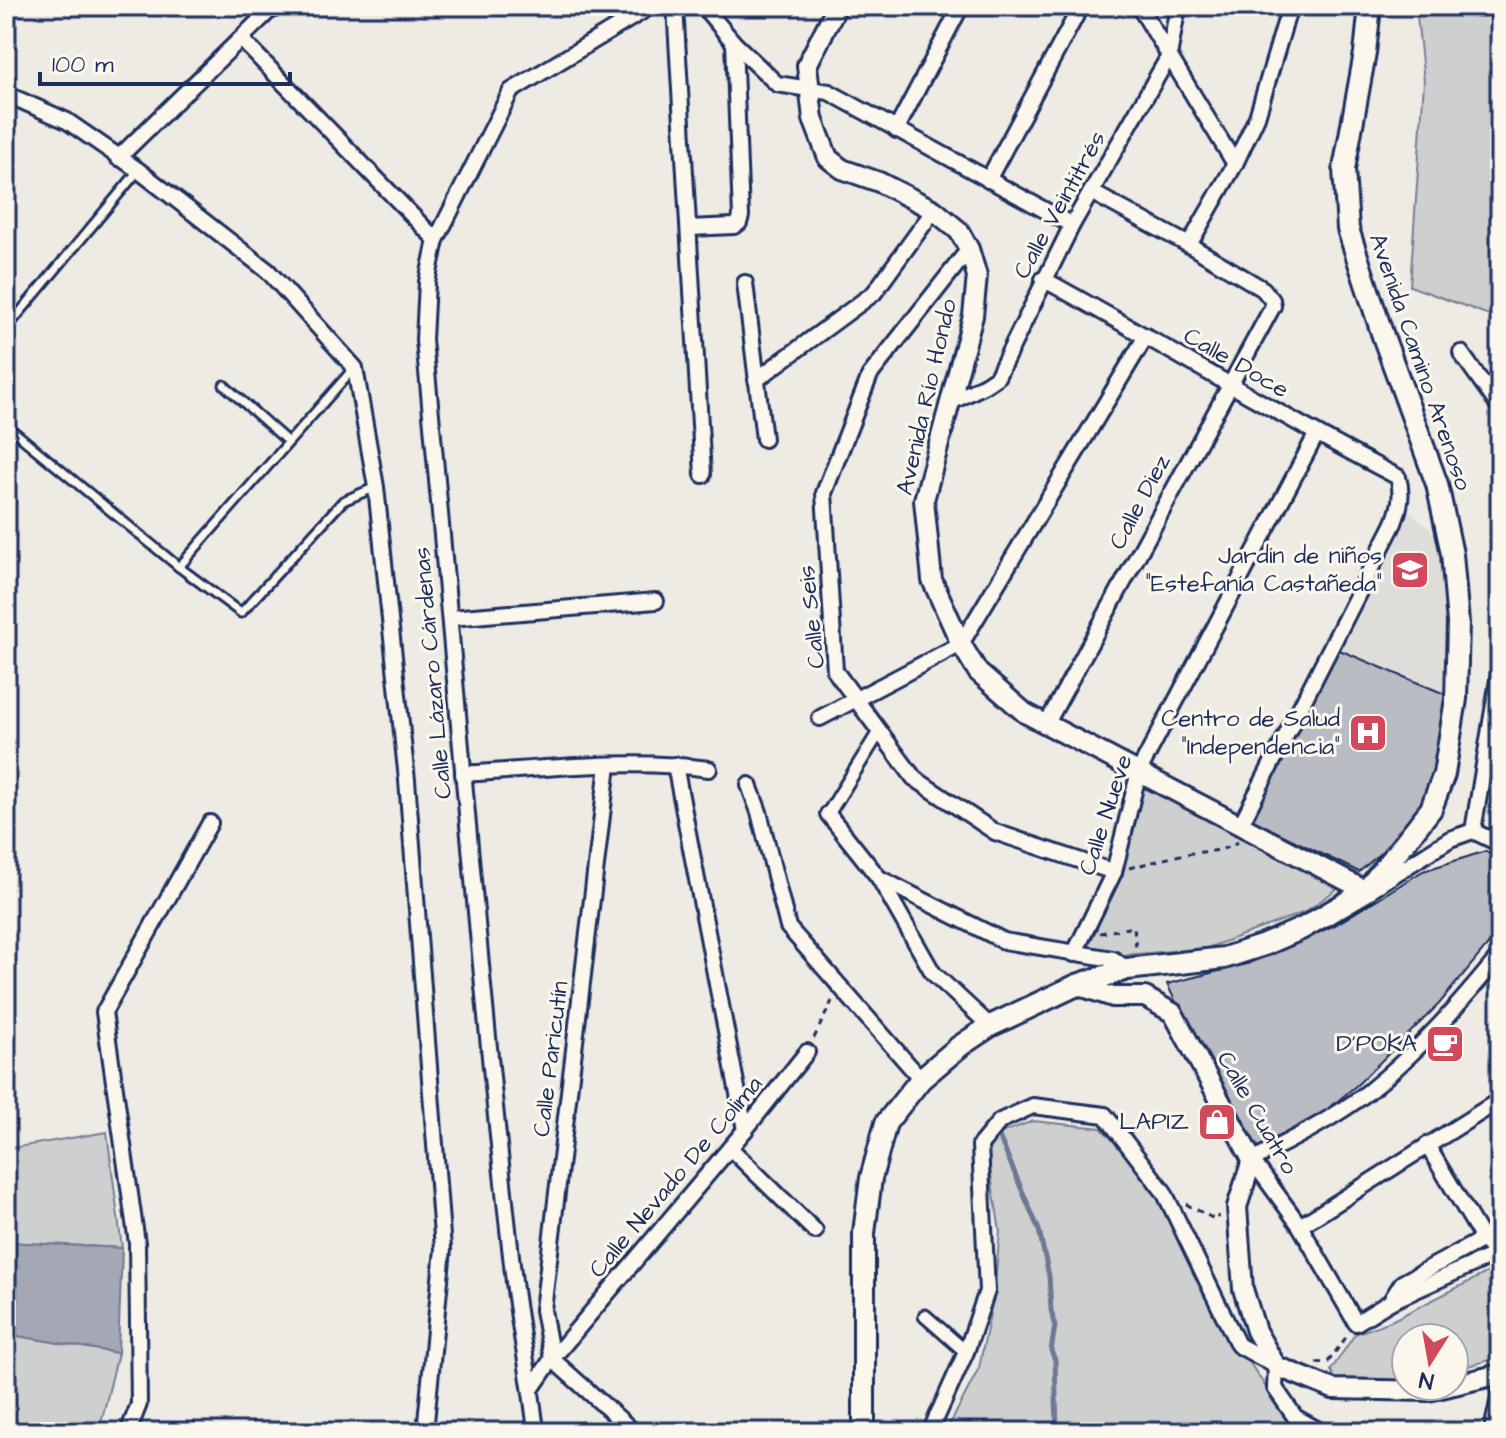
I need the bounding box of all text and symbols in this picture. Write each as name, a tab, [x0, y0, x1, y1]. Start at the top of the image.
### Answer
scale bar	[40, 36, 290, 86]
text: 100 m	[52, 48, 114, 82]
street label: Calle Veintitrés	[1005, 125, 1115, 285]
street label: Avenida Camino Arenoso	[1360, 229, 1480, 496]
street label: Avenida Río Hondo	[888, 295, 966, 498]
street label: Calle Doce	[1177, 319, 1295, 407]
street label: Calle Diez	[1101, 448, 1179, 556]
place label: Jardín de niños "Estefanía Castañeda"	[1145, 539, 1382, 601]
street label: Calle Lázaro Cárdenas	[405, 546, 461, 800]
school or university icon: Jardín de niños "Estefanía Castañeda"	[1389, 549, 1431, 591]
street label: Calle Seis	[790, 564, 834, 670]
place label: Centro de Salud "Independencia"	[1161, 702, 1340, 764]
hospital icon: Centro de Salud "Independencia"	[1347, 712, 1389, 754]
street label: Calle Nueve	[1071, 750, 1141, 880]
street label: Calle Paricutín	[525, 979, 577, 1139]
cafe icon: D'POKA	[1424, 1023, 1466, 1065]
place label: D'POKA	[1336, 1027, 1417, 1061]
street label: Calle Cuatro	[1208, 1045, 1306, 1181]
street label: Calle Nevado De Colima	[581, 1069, 771, 1285]
shop icon: LAPIZ	[1196, 1101, 1238, 1143]
place label: LAPIZ	[1119, 1105, 1189, 1139]
north arrow	[1390, 1322, 1470, 1402]
text: N	[1417, 1364, 1436, 1397]

